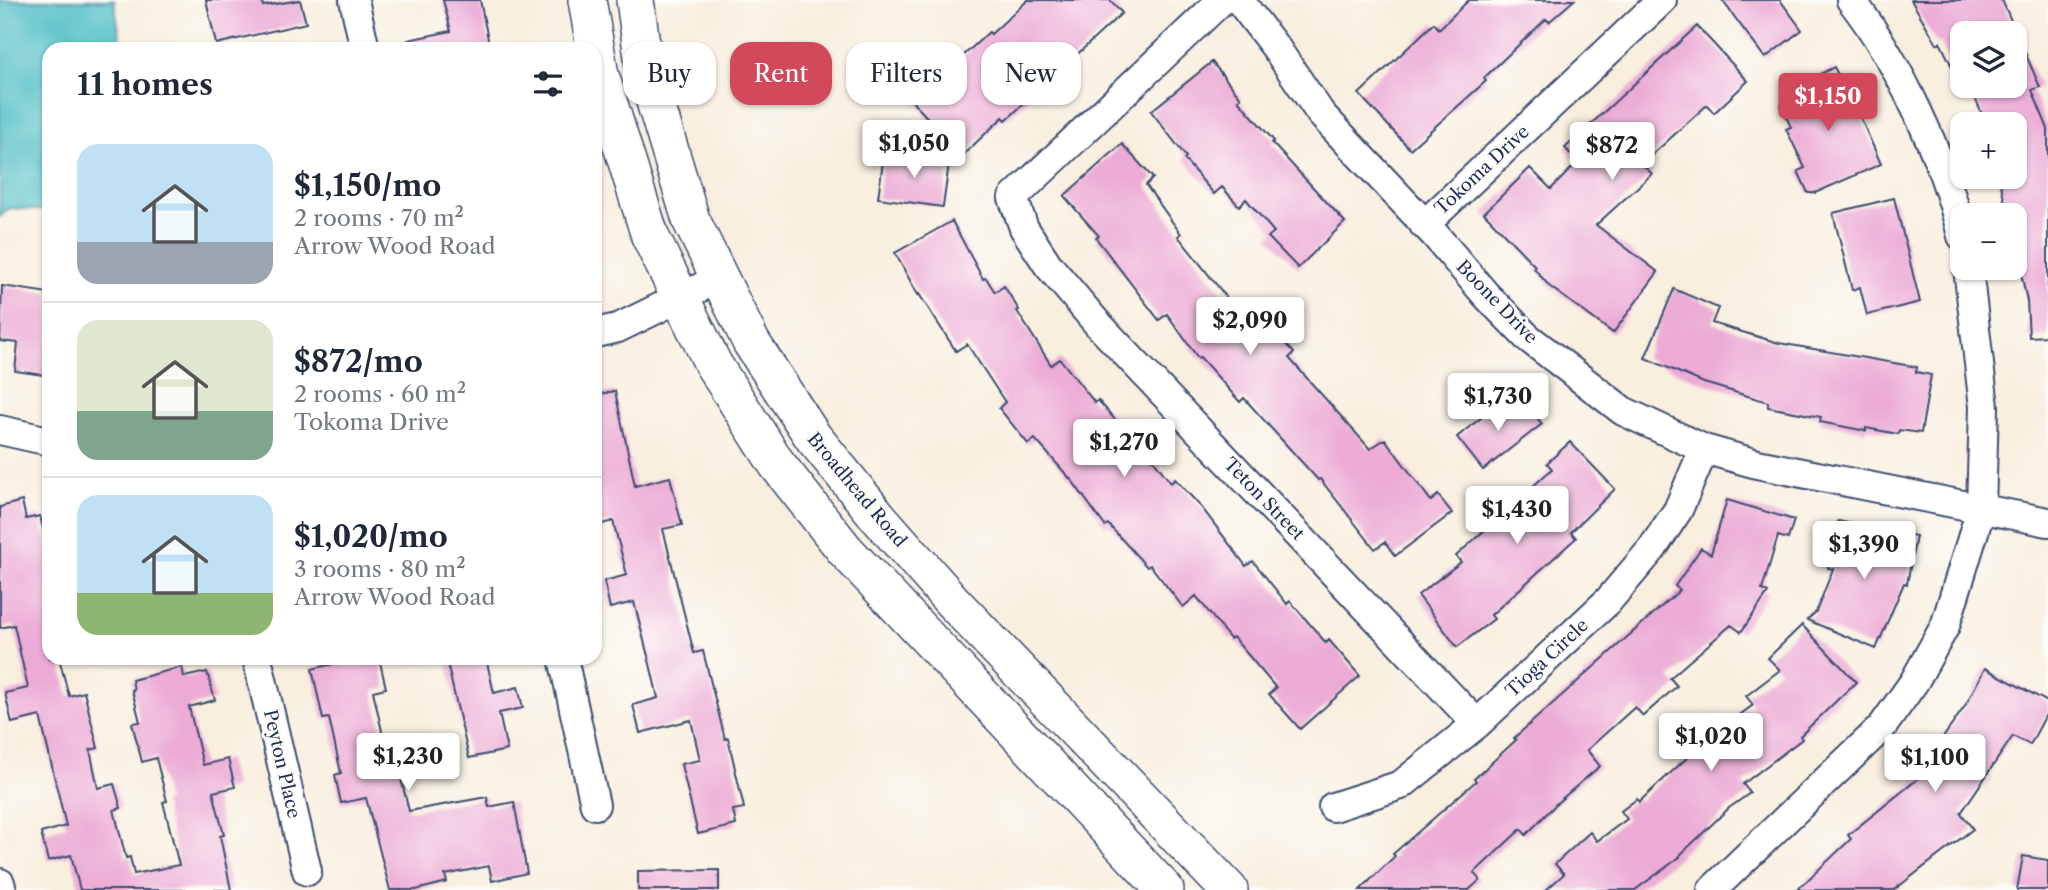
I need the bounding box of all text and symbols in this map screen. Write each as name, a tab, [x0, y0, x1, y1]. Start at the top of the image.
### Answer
map controls	[1950, 21, 2027, 280]
button: layers	[1950, 21, 2027, 98]
chip: Buy	[623, 42, 716, 105]
chip: Rent	[730, 42, 832, 105]
chip: Filters	[846, 42, 967, 105]
chip: New	[981, 42, 1081, 105]
icon: filters	[529, 65, 567, 103]
text: 11 homes	[77, 66, 213, 103]
pin: $1,150	[1771, 74, 1885, 133]
text: $1,150	[1794, 82, 1862, 110]
button: +	[1950, 112, 2027, 189]
pin: $1,050	[857, 120, 971, 180]
street label: Tokoma Drive	[1430, 121, 1534, 219]
pin: $872	[1571, 122, 1653, 182]
text: $1,050	[878, 129, 950, 157]
text: $872	[1586, 131, 1638, 159]
text: $1,150/mo	[294, 167, 441, 204]
icon: home	[133, 172, 217, 256]
button: −	[1950, 203, 2027, 280]
text: 2 rooms · 70 m²	[294, 204, 464, 232]
text: Arrow Wood Road	[294, 232, 496, 260]
street label: Boone Drive	[1452, 256, 1542, 348]
pin: $2,090	[1193, 298, 1307, 357]
text: $2,090	[1212, 306, 1288, 334]
text: $872/mo	[294, 343, 423, 380]
icon: home	[133, 348, 217, 432]
pin: $1,730	[1441, 374, 1555, 433]
text: 2 rooms · 60 m²	[294, 380, 466, 408]
text: $1,730	[1464, 382, 1532, 410]
text: Tokoma Drive	[294, 408, 449, 436]
pin: $1,270	[1067, 420, 1181, 479]
street label: Broadhead Road	[803, 428, 911, 552]
text: $1,270	[1089, 428, 1159, 456]
street label: Teton Street	[1219, 453, 1309, 545]
pin: $1,430	[1460, 486, 1574, 546]
text: $1,430	[1482, 495, 1552, 523]
text: $1,020/mo	[294, 518, 448, 555]
pin: $1,390	[1807, 522, 1921, 581]
icon: home	[133, 523, 217, 607]
text: $1,390	[1829, 530, 1899, 558]
text: 3 rooms · 80 m²	[294, 555, 466, 583]
text: Arrow Wood Road	[294, 583, 496, 611]
street label: Tioga Circle	[1501, 614, 1593, 702]
street label: Peyton Place	[259, 708, 305, 820]
pin: $1,020	[1654, 714, 1768, 773]
text: $1,020	[1675, 722, 1747, 750]
pin: $1,230	[351, 734, 465, 793]
pin: $1,100	[1878, 734, 1992, 794]
text: $1,230	[373, 742, 443, 770]
text: $1,100	[1901, 743, 1969, 771]

